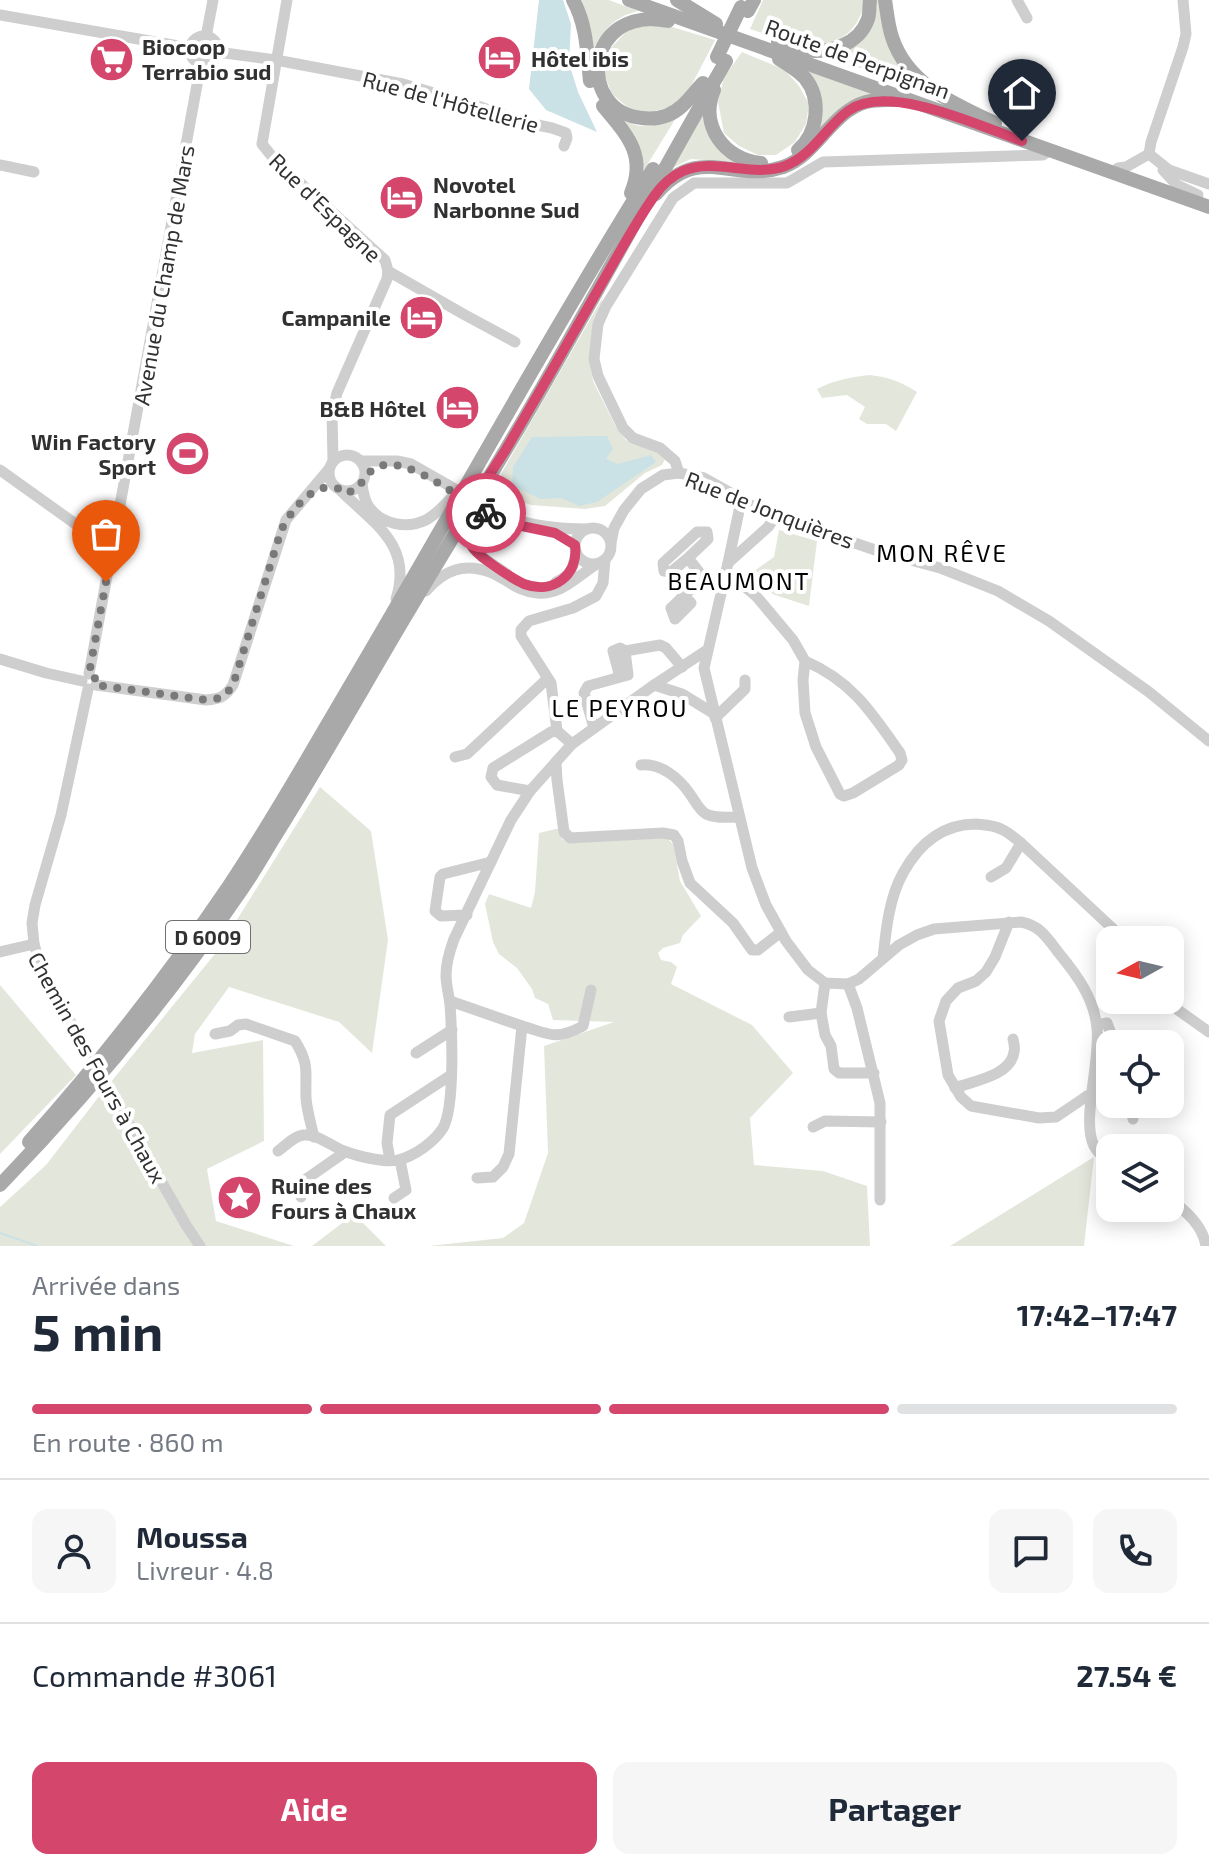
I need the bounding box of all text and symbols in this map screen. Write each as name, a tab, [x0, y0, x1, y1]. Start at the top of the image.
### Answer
street label: Route de Perpignan	[762, 13, 954, 103]
place label: Biocoop Terrabio sud	[142, 33, 271, 84]
hotel icon: Hôtel ibis	[476, 34, 524, 82]
supermarket icon: Biocoop Terrabio sud	[87, 35, 135, 83]
place label: Hôtel ibis	[531, 45, 629, 71]
pin	[988, 59, 1056, 141]
street label: Rue de l'Hôtellerie	[360, 65, 542, 137]
icon: home	[1000, 71, 1044, 115]
street label: Avenue du Champ de Mars	[127, 143, 199, 407]
street label: Rue d'Espagne	[265, 147, 387, 267]
place label: Novotel Narbonne Sud	[433, 171, 580, 222]
hotel icon: Novotel Narbonne Sud	[378, 173, 426, 221]
hotel icon: Campanile	[398, 293, 446, 341]
place label: Campanile	[281, 304, 391, 330]
hotel icon: B&B Hôtel	[433, 384, 481, 432]
place label: B&B Hôtel	[319, 395, 427, 421]
place label: Win Factory Sport	[31, 428, 157, 479]
sports icon: Win Factory Sport	[163, 430, 211, 478]
street label: Rue de Jonquières	[682, 465, 858, 553]
courier	[446, 473, 526, 553]
icon: bike	[464, 491, 508, 535]
pin	[72, 500, 140, 582]
icon: bag	[84, 512, 128, 556]
district label: MON RÊVE	[876, 538, 1008, 567]
district label: BEAUMONT	[667, 566, 811, 595]
district label: LE PEYROU	[551, 693, 689, 722]
road number: D 6009	[166, 921, 250, 953]
north arrow	[1096, 926, 1184, 1014]
map controls	[1096, 926, 1184, 1222]
street label: Chemin des Fours à Chaux	[24, 947, 173, 1187]
button: locate	[1096, 1030, 1184, 1118]
button: layers	[1096, 1134, 1184, 1222]
place label: Ruine des Fours à Chaux	[271, 1172, 417, 1223]
place icon: Ruine des Fours à Chaux	[216, 1174, 264, 1222]
text: Arrivée dans	[32, 1269, 180, 1300]
text: 17:42–17:47	[1017, 1296, 1177, 1332]
text: 5 min	[32, 1299, 163, 1361]
text: En route · 860 m	[32, 1426, 224, 1457]
button: person	[32, 1509, 116, 1593]
button: chat	[989, 1509, 1073, 1593]
button: phone	[1093, 1509, 1177, 1593]
text: Moussa	[136, 1518, 248, 1554]
text: Livreur · 4.8	[136, 1554, 274, 1585]
text: Commande #3061	[32, 1657, 277, 1693]
text: 27.54 €	[1076, 1657, 1177, 1693]
button: Aide	[32, 1762, 597, 1854]
button: Partager	[613, 1762, 1177, 1854]

